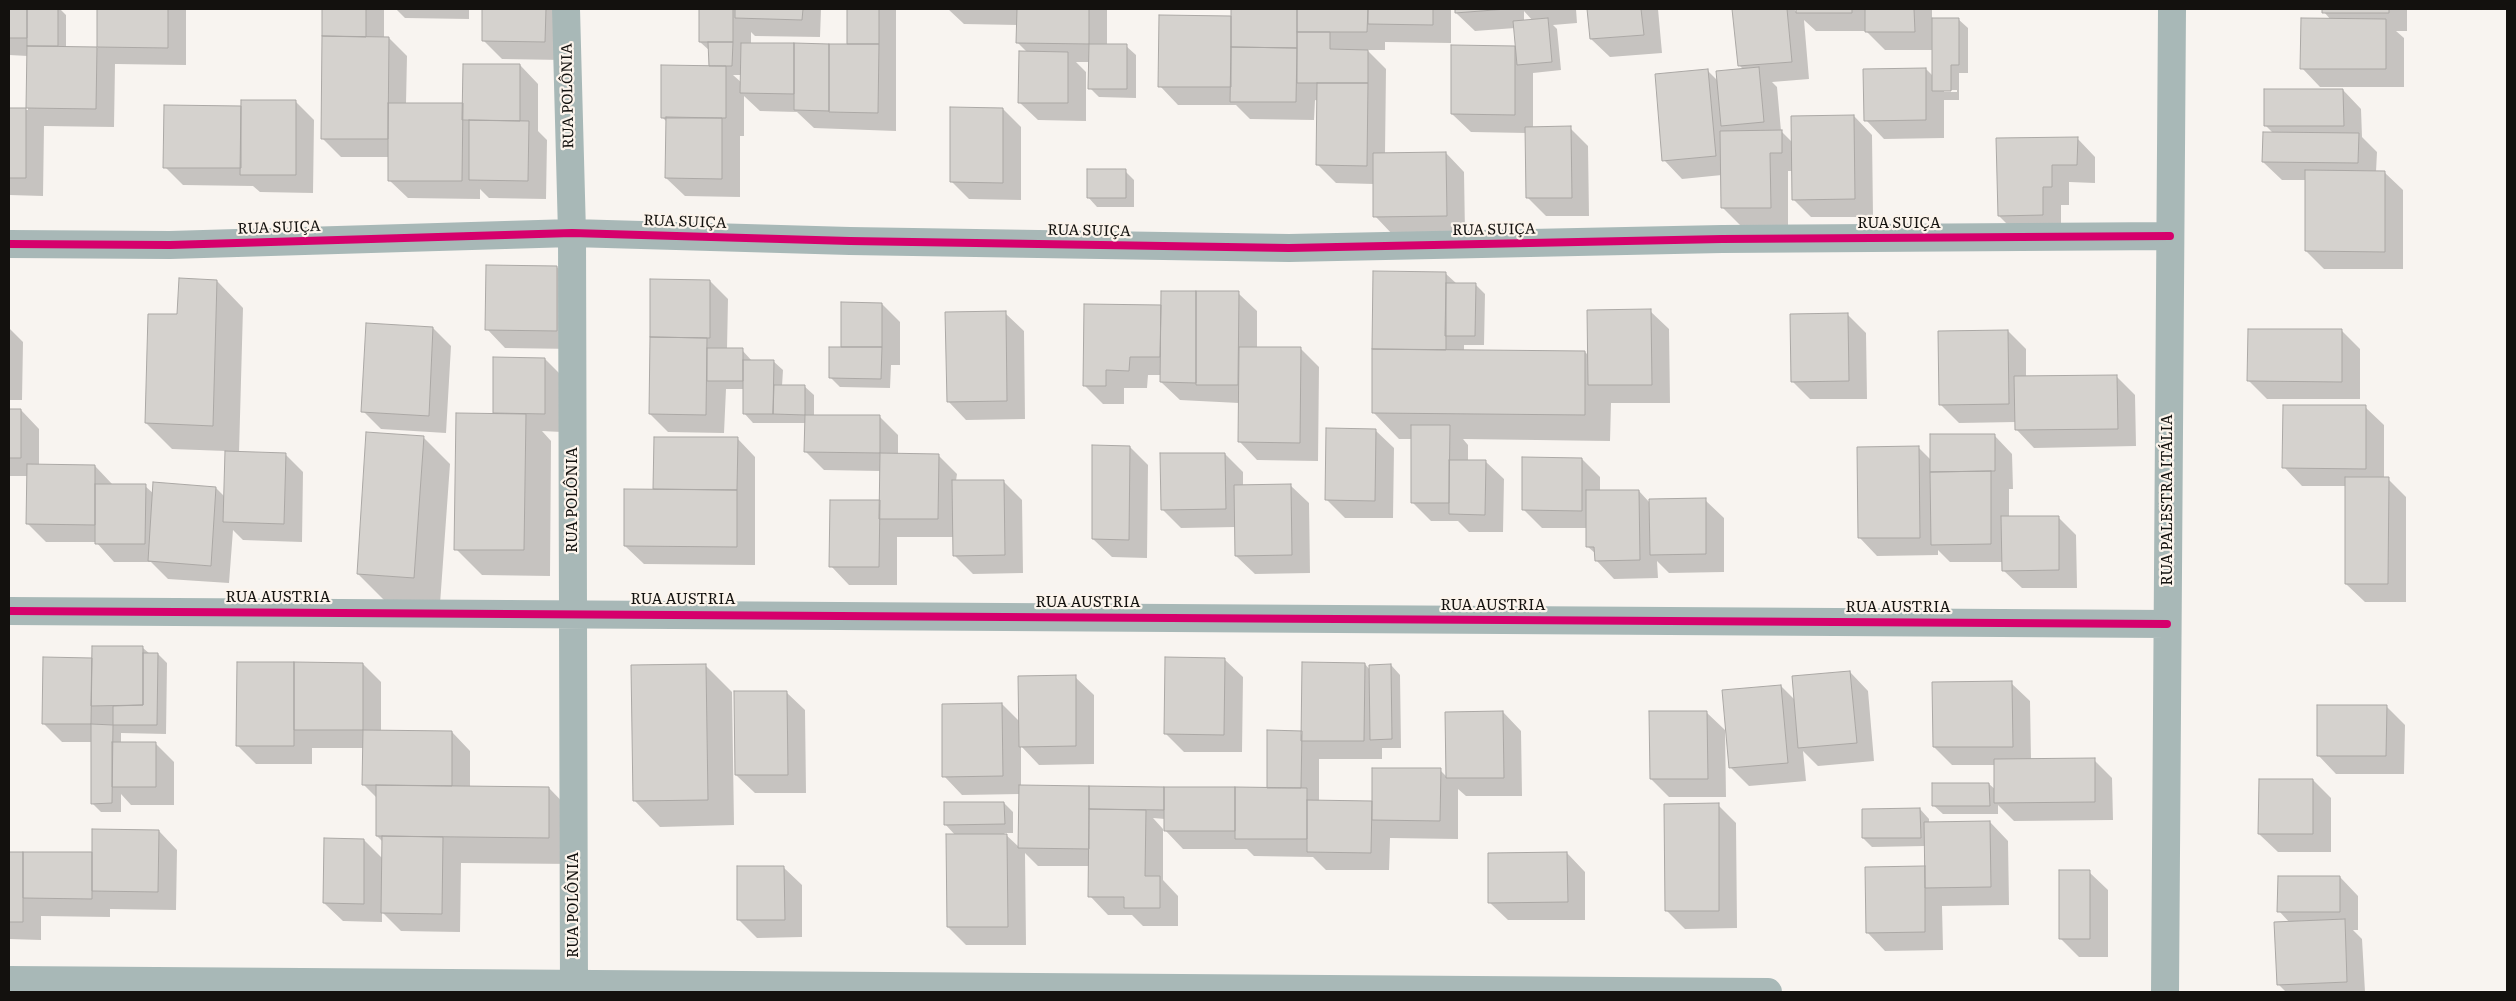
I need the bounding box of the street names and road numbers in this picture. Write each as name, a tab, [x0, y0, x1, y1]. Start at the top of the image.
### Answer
street label: RUA POLÔNIA	[558, 43, 578, 149]
street label: RUA SUIÇA	[643, 212, 727, 232]
street label: RUA SUIÇA	[1857, 215, 1941, 233]
street label: RUA SUIÇA	[237, 218, 321, 238]
street label: RUA SUIÇA	[1452, 220, 1536, 240]
street label: RUA SUIÇA	[1047, 221, 1131, 241]
street label: RUA PALESTRA ITÁLIA	[2159, 414, 2177, 586]
street label: RUA POLÔNIA	[564, 447, 582, 553]
street label: RUA AUSTRIA	[226, 589, 330, 607]
street label: RUA AUSTRIA	[631, 591, 735, 609]
street label: RUA AUSTRIA	[1036, 594, 1140, 612]
street label: RUA AUSTRIA	[1441, 597, 1545, 615]
street label: RUA AUSTRIA	[1846, 599, 1950, 617]
street label: RUA POLÔNIA	[565, 852, 583, 958]

